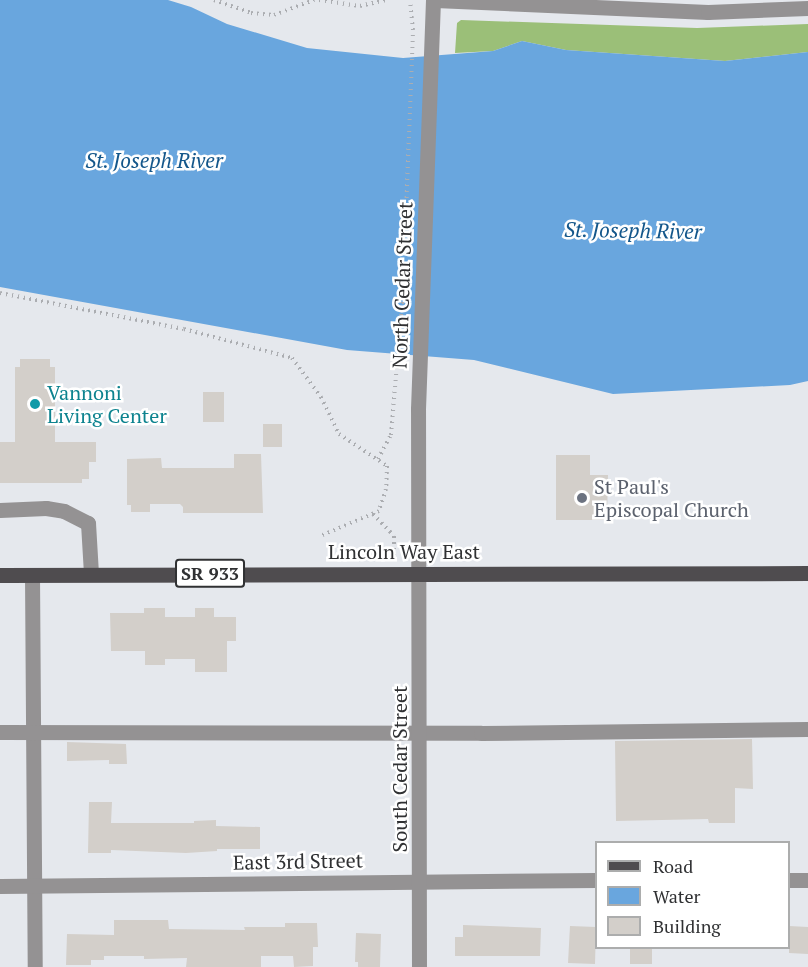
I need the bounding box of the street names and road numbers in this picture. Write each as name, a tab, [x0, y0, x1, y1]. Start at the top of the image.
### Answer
street label: North Cedar Street	[387, 201, 417, 369]
street label: Lincoln Way East	[328, 539, 480, 563]
road number: SR 933	[174, 558, 246, 588]
street label: South Cedar Street	[387, 686, 411, 852]
street label: East 3rd Street	[233, 848, 363, 874]

